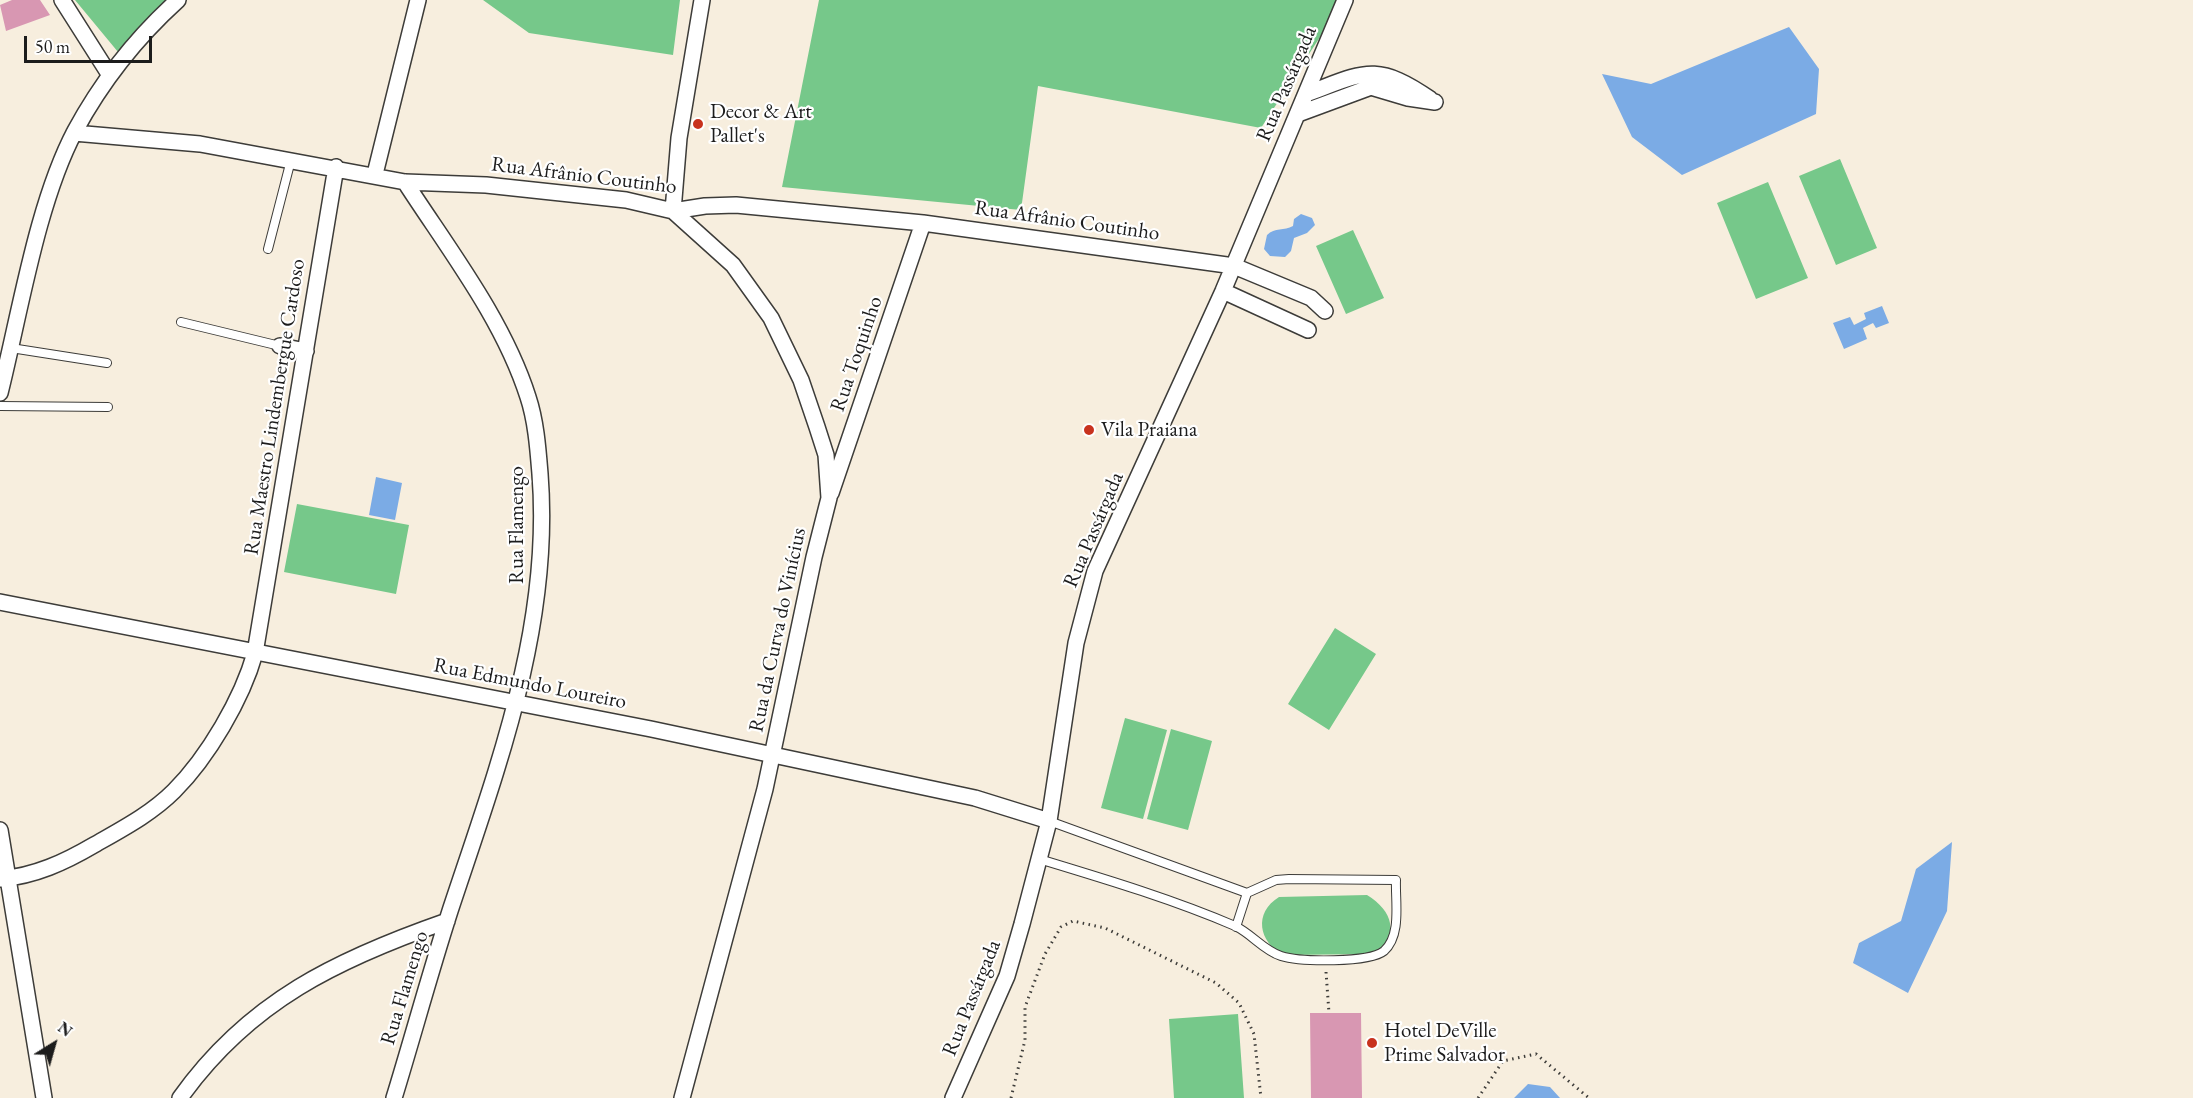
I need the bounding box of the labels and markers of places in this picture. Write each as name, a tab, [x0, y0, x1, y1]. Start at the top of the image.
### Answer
place label: Decor & Art Pallet's	[710, 99, 812, 149]
marker: Decor & Art Pallet's	[691, 117, 705, 131]
place label: Vila Praiana	[1101, 417, 1197, 443]
marker: Vila Praiana	[1082, 423, 1096, 437]
place label: Hotel DeVille Prime Salvador	[1384, 1018, 1505, 1068]
marker: Hotel DeVille Prime Salvador	[1365, 1036, 1379, 1050]

